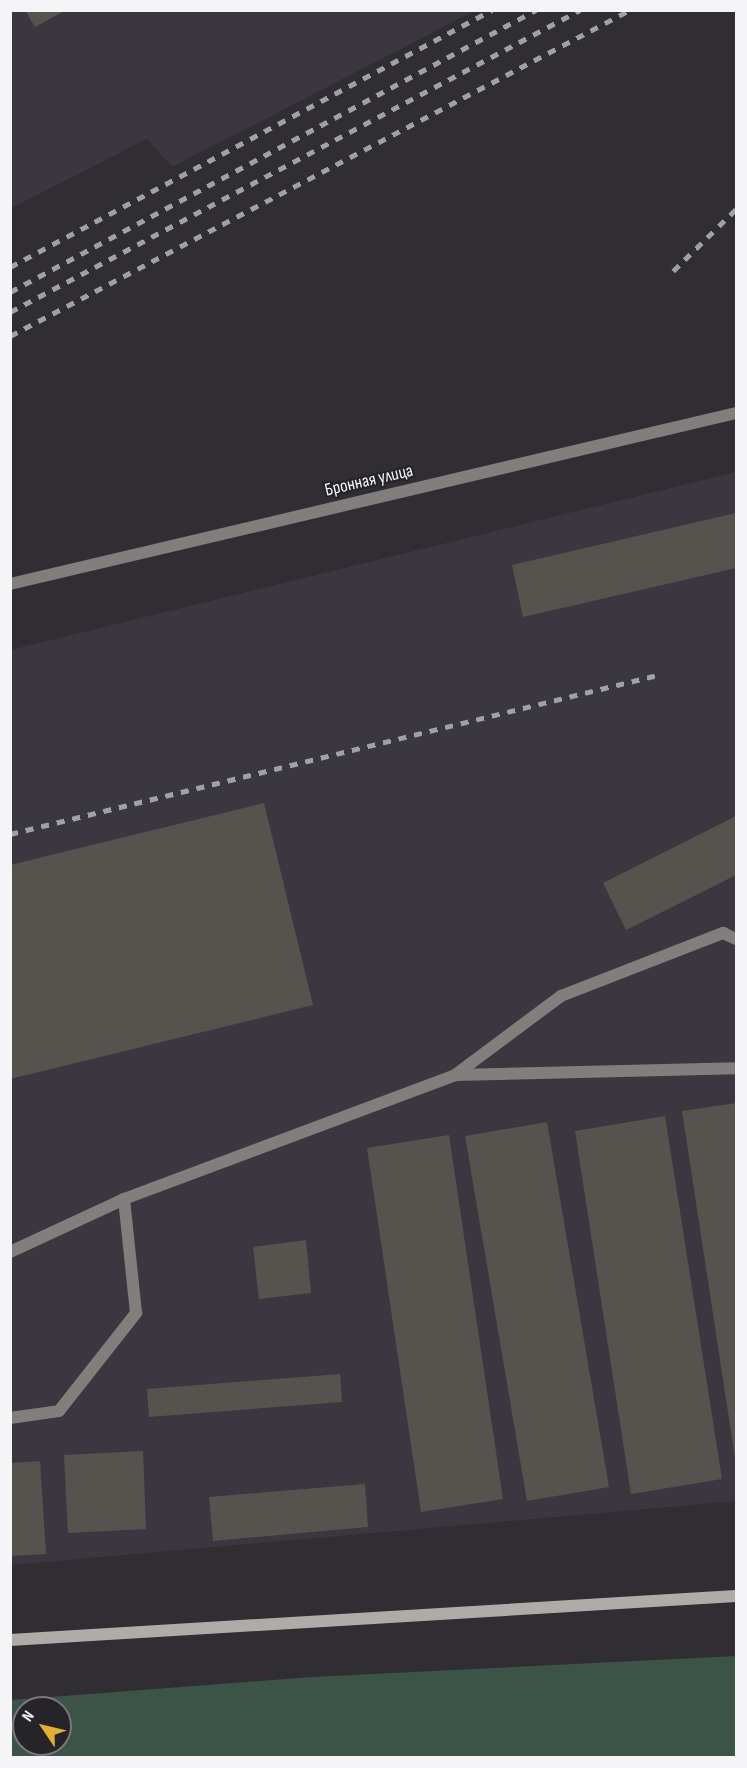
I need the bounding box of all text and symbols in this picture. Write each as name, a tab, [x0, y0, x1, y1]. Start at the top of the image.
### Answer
street label: Бронная улица	[323, 460, 415, 502]
north arrow	[12, 1696, 72, 1756]
text: N	[18, 1708, 39, 1725]

